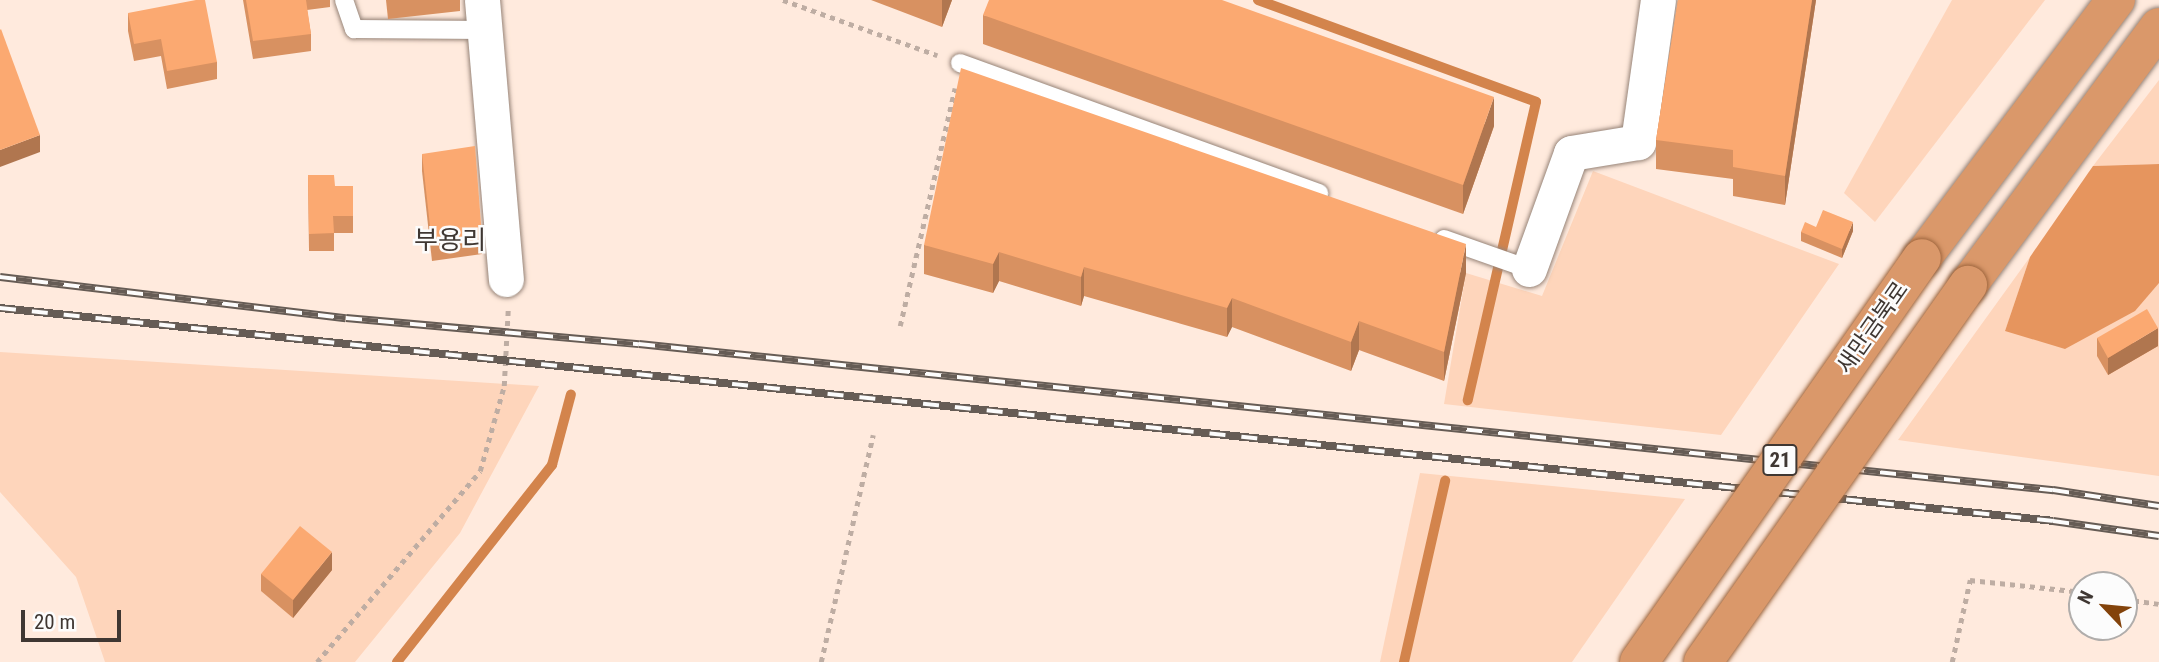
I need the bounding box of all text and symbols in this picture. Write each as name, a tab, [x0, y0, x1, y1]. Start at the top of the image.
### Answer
district label: 부용리	[414, 225, 486, 257]
street label: 새만금북로	[1831, 277, 1915, 379]
road number: 21	[1761, 442, 1799, 477]
north arrow	[2068, 571, 2138, 641]
text: N	[2073, 587, 2098, 608]
scale bar	[24, 596, 124, 640]
text: 20 m	[34, 610, 75, 634]

